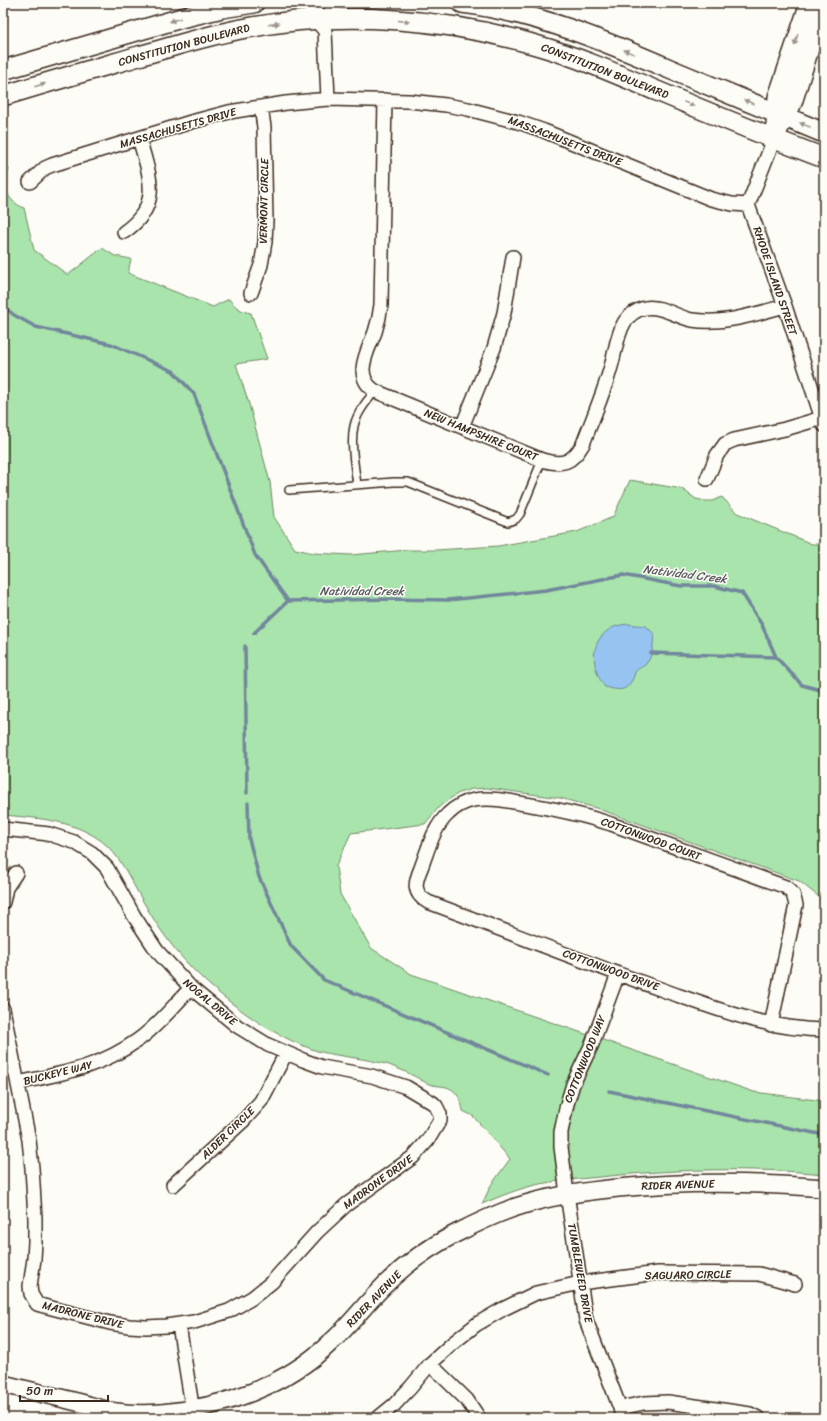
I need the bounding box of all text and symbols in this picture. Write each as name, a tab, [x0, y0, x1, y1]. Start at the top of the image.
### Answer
one-way arrow	[168, 17, 180, 23]
street label: CONSTITUTION BOULEVARD	[116, 18, 252, 72]
one-way arrow	[398, 18, 410, 25]
one-way arrow	[268, 21, 281, 27]
one-way arrow	[793, 34, 799, 46]
street label: CONSTITUTION BOULEVARD	[538, 38, 672, 104]
one-way arrow	[623, 48, 635, 54]
one-way arrow	[35, 82, 47, 88]
one-way arrow	[744, 99, 755, 105]
one-way arrow	[683, 101, 695, 107]
street label: MASSACHUSETTS DRIVE	[117, 102, 239, 154]
street label: MASSACHUSETTS DRIVE	[505, 111, 626, 172]
one-way arrow	[798, 121, 810, 127]
street label: VERMONT CIRCLE	[254, 157, 274, 244]
street label: RHODE ISLAND STREET	[747, 224, 803, 339]
street label: NEW HAMPSHIRE COURT	[421, 403, 542, 467]
water label: Natividad Creek	[642, 558, 729, 590]
water label: Natividad Creek	[320, 580, 405, 602]
street label: COTTONWOOD COURT	[598, 812, 704, 866]
street label: COTTONWOOD DRIVE	[560, 944, 663, 997]
street label: NOGAL DRIVE	[179, 974, 242, 1031]
street label: COTTONWOOD WAY	[559, 1011, 612, 1106]
street label: BUCKEYE WAY	[21, 1055, 96, 1091]
street label: ALDER CIRCLE	[196, 1102, 260, 1165]
street label: MADRONE DRIVE	[339, 1149, 418, 1214]
street label: RIDER AVENUE	[641, 1174, 716, 1196]
street label: TUMBLEWEED DRIVE	[562, 1222, 598, 1325]
street label: RIDER AVENUE	[342, 1265, 407, 1332]
street label: SAGUARO CIRCLE	[645, 1265, 732, 1285]
street label: MADRONE DRIVE	[40, 1296, 127, 1334]
scale bar	[20, 1377, 108, 1403]
text: 50 m	[26, 1380, 53, 1402]

